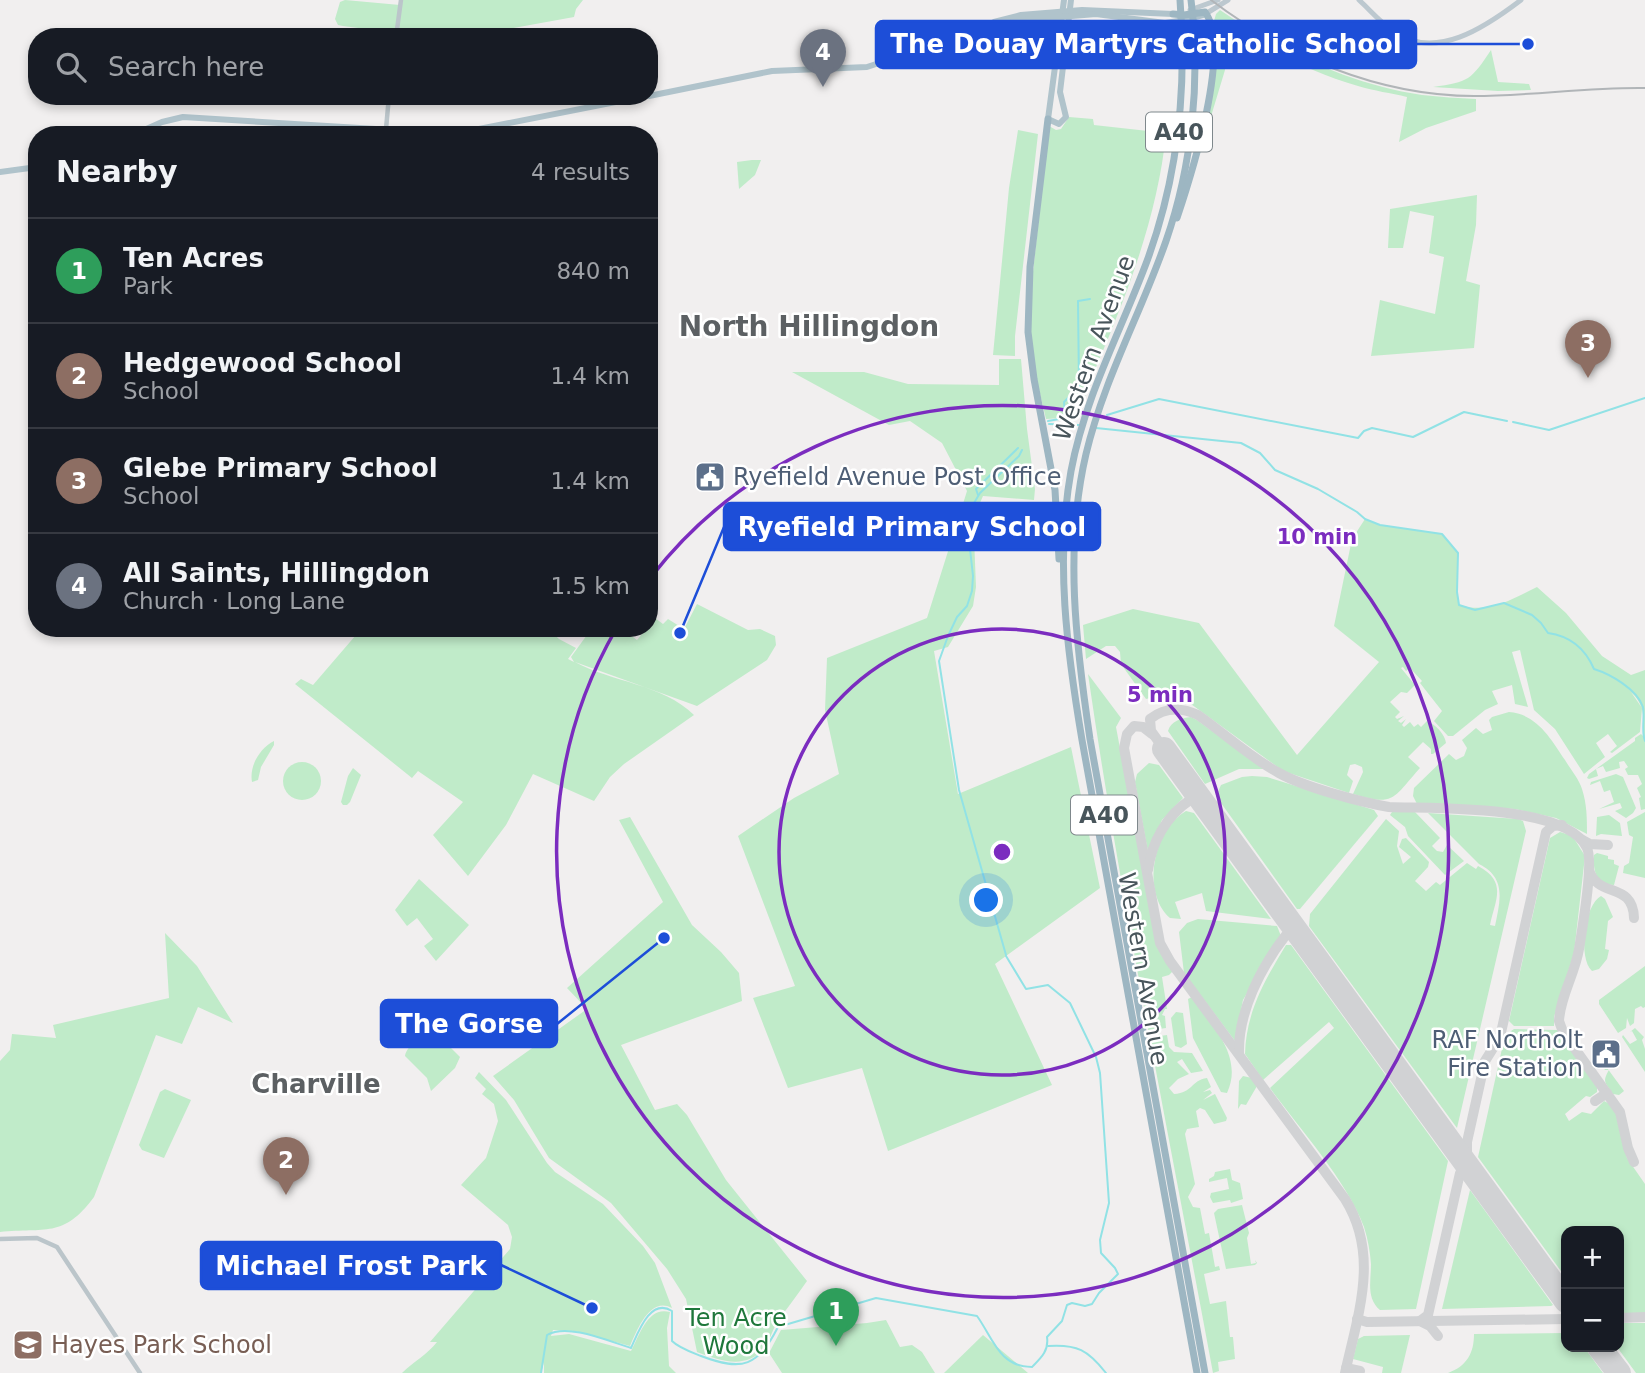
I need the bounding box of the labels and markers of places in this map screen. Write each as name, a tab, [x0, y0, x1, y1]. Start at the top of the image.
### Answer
callout: The Douay Martyrs Catholic School	[876, 21, 1416, 68]
pin: 4	[800, 29, 846, 87]
pin: 3	[1565, 320, 1611, 378]
public building icon: Ryefield Avenue Post Office	[693, 460, 727, 494]
place label: Ryefield Avenue Post Office	[733, 463, 1061, 491]
callout: Ryefield Primary School	[724, 503, 1100, 550]
centre of rings	[990, 840, 1014, 864]
callout: The Gorse	[381, 1000, 557, 1047]
place label: RAF Northolt Fire Station	[1432, 1026, 1583, 1082]
public building icon: RAF Northolt Fire Station	[1589, 1037, 1623, 1071]
pin: 2	[263, 1137, 309, 1195]
callout: Michael Frost Park	[201, 1242, 501, 1289]
pin: 1	[813, 1288, 859, 1346]
school or university icon: Hayes Park School	[11, 1328, 45, 1362]
place label: Hayes Park School	[51, 1331, 272, 1359]

